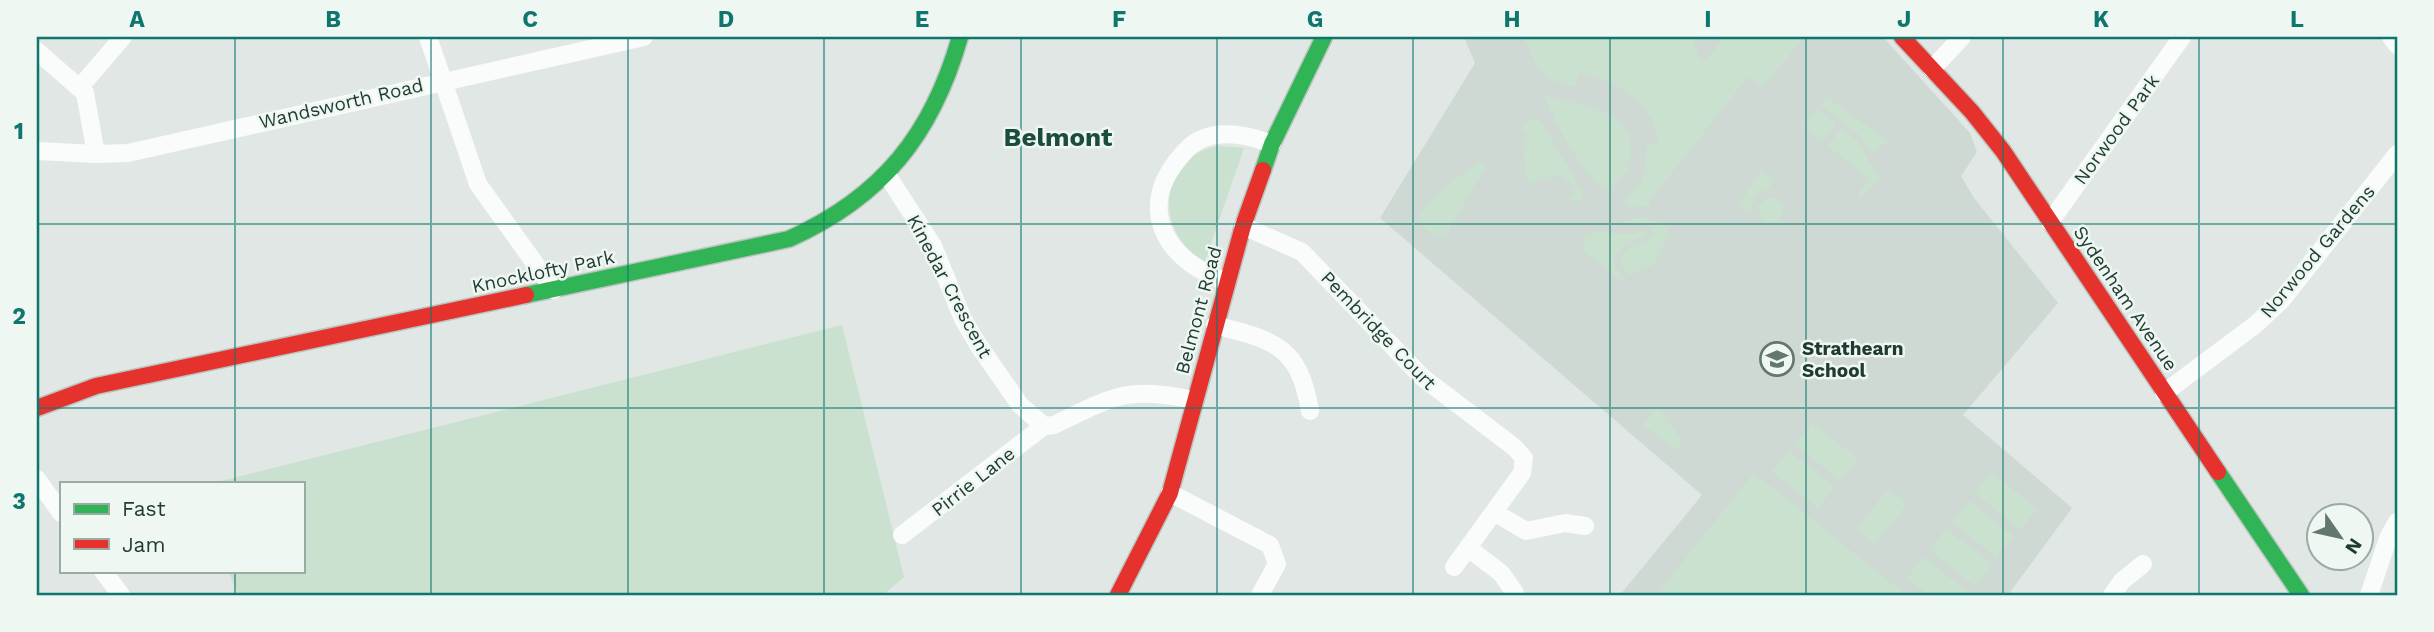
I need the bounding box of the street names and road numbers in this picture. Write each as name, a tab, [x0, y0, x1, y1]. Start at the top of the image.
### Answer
street label: Norwood Park	[2069, 70, 2164, 189]
street label: Wandsworth Road	[257, 73, 426, 134]
street label: Norwood Gardens	[2255, 180, 2380, 322]
street label: Kinedar Crescent	[902, 210, 997, 362]
street label: Sydenham Avenue	[2069, 222, 2183, 375]
street label: Belmont Road	[1170, 244, 1227, 376]
street label: Knocklofty Park	[470, 245, 617, 298]
street label: Pembridge Court	[1316, 266, 1441, 394]
street label: Pirrie Lane	[927, 442, 1020, 521]

